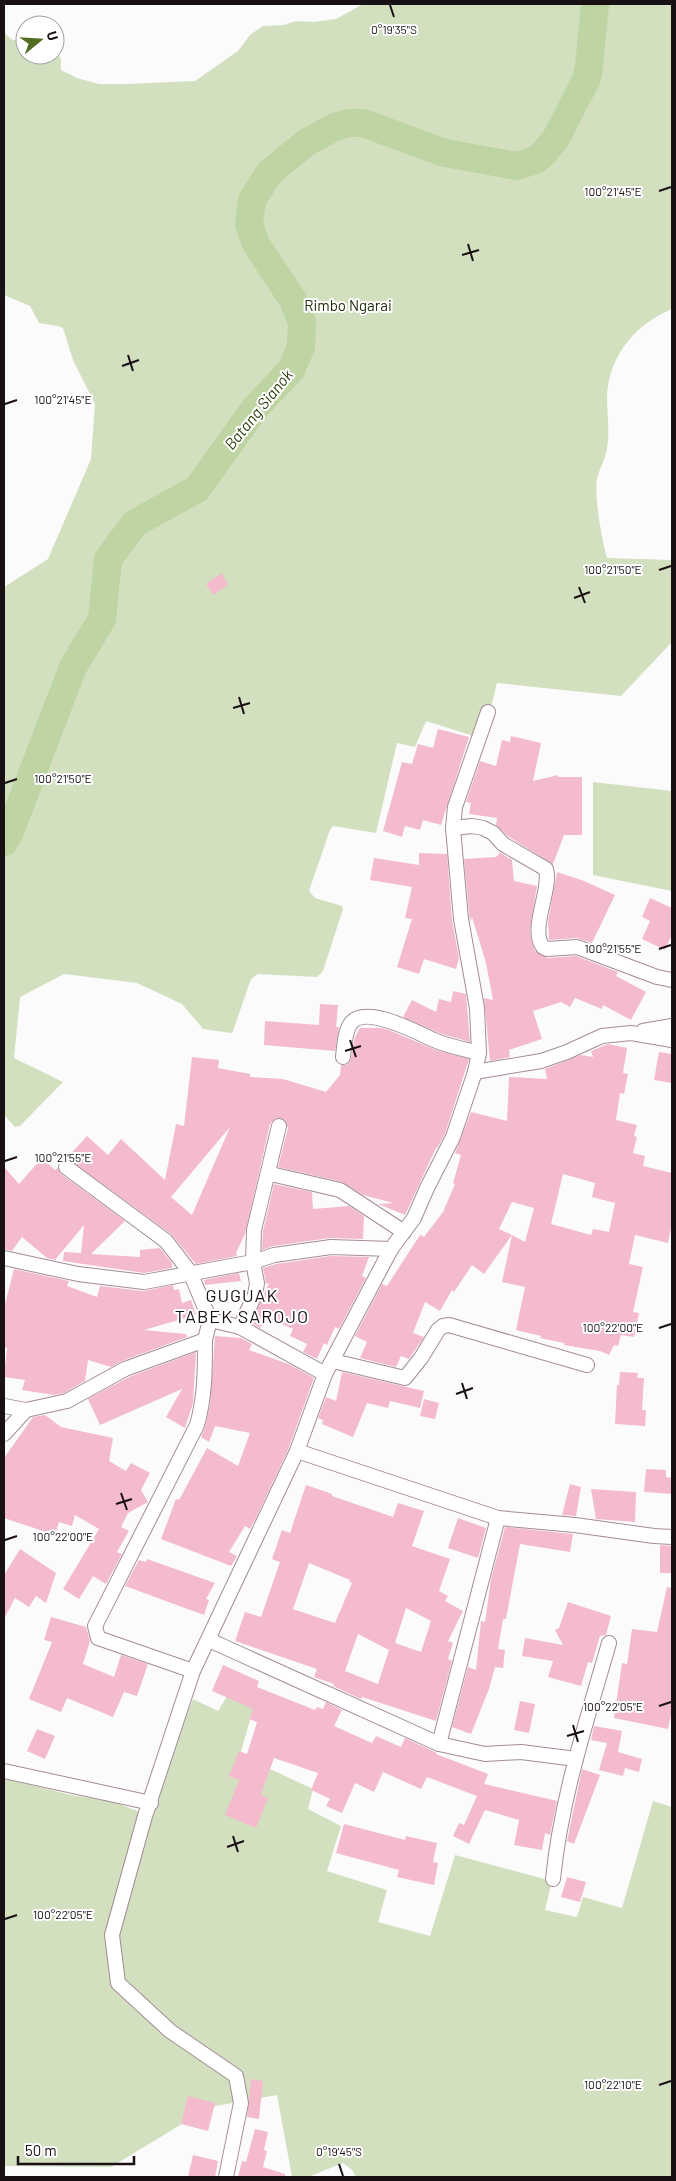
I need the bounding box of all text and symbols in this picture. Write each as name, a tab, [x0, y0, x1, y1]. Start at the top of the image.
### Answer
north arrow	[15, 15, 65, 65]
text: 0°19'35"S	[371, 22, 417, 36]
text: U	[43, 29, 62, 43]
text: 100°21'45"E	[584, 184, 642, 198]
park label: Rimbo Ngarai	[304, 296, 392, 314]
water label: Batang Sianok	[220, 365, 296, 453]
text: 100°21'45"E	[34, 392, 92, 406]
text: 100°21'50"E	[584, 562, 642, 576]
text: 100°21'50"E	[34, 771, 92, 785]
text: 100°21'55"E	[584, 941, 642, 955]
text: 100°21'55"E	[34, 1150, 92, 1164]
district label: GUGUAK TABEK SAROJO	[175, 1284, 309, 1327]
text: 100°22'00"E	[583, 1320, 643, 1334]
text: 100°22'00"E	[33, 1529, 93, 1543]
text: 100°22'05"E	[583, 1699, 643, 1713]
text: 100°22'05"E	[33, 1907, 93, 1921]
text: 100°22'10"E	[584, 2077, 642, 2091]
scale bar	[18, 2134, 134, 2166]
text: 50 m	[25, 2141, 57, 2159]
text: 0°19'45"S	[316, 2144, 362, 2158]

